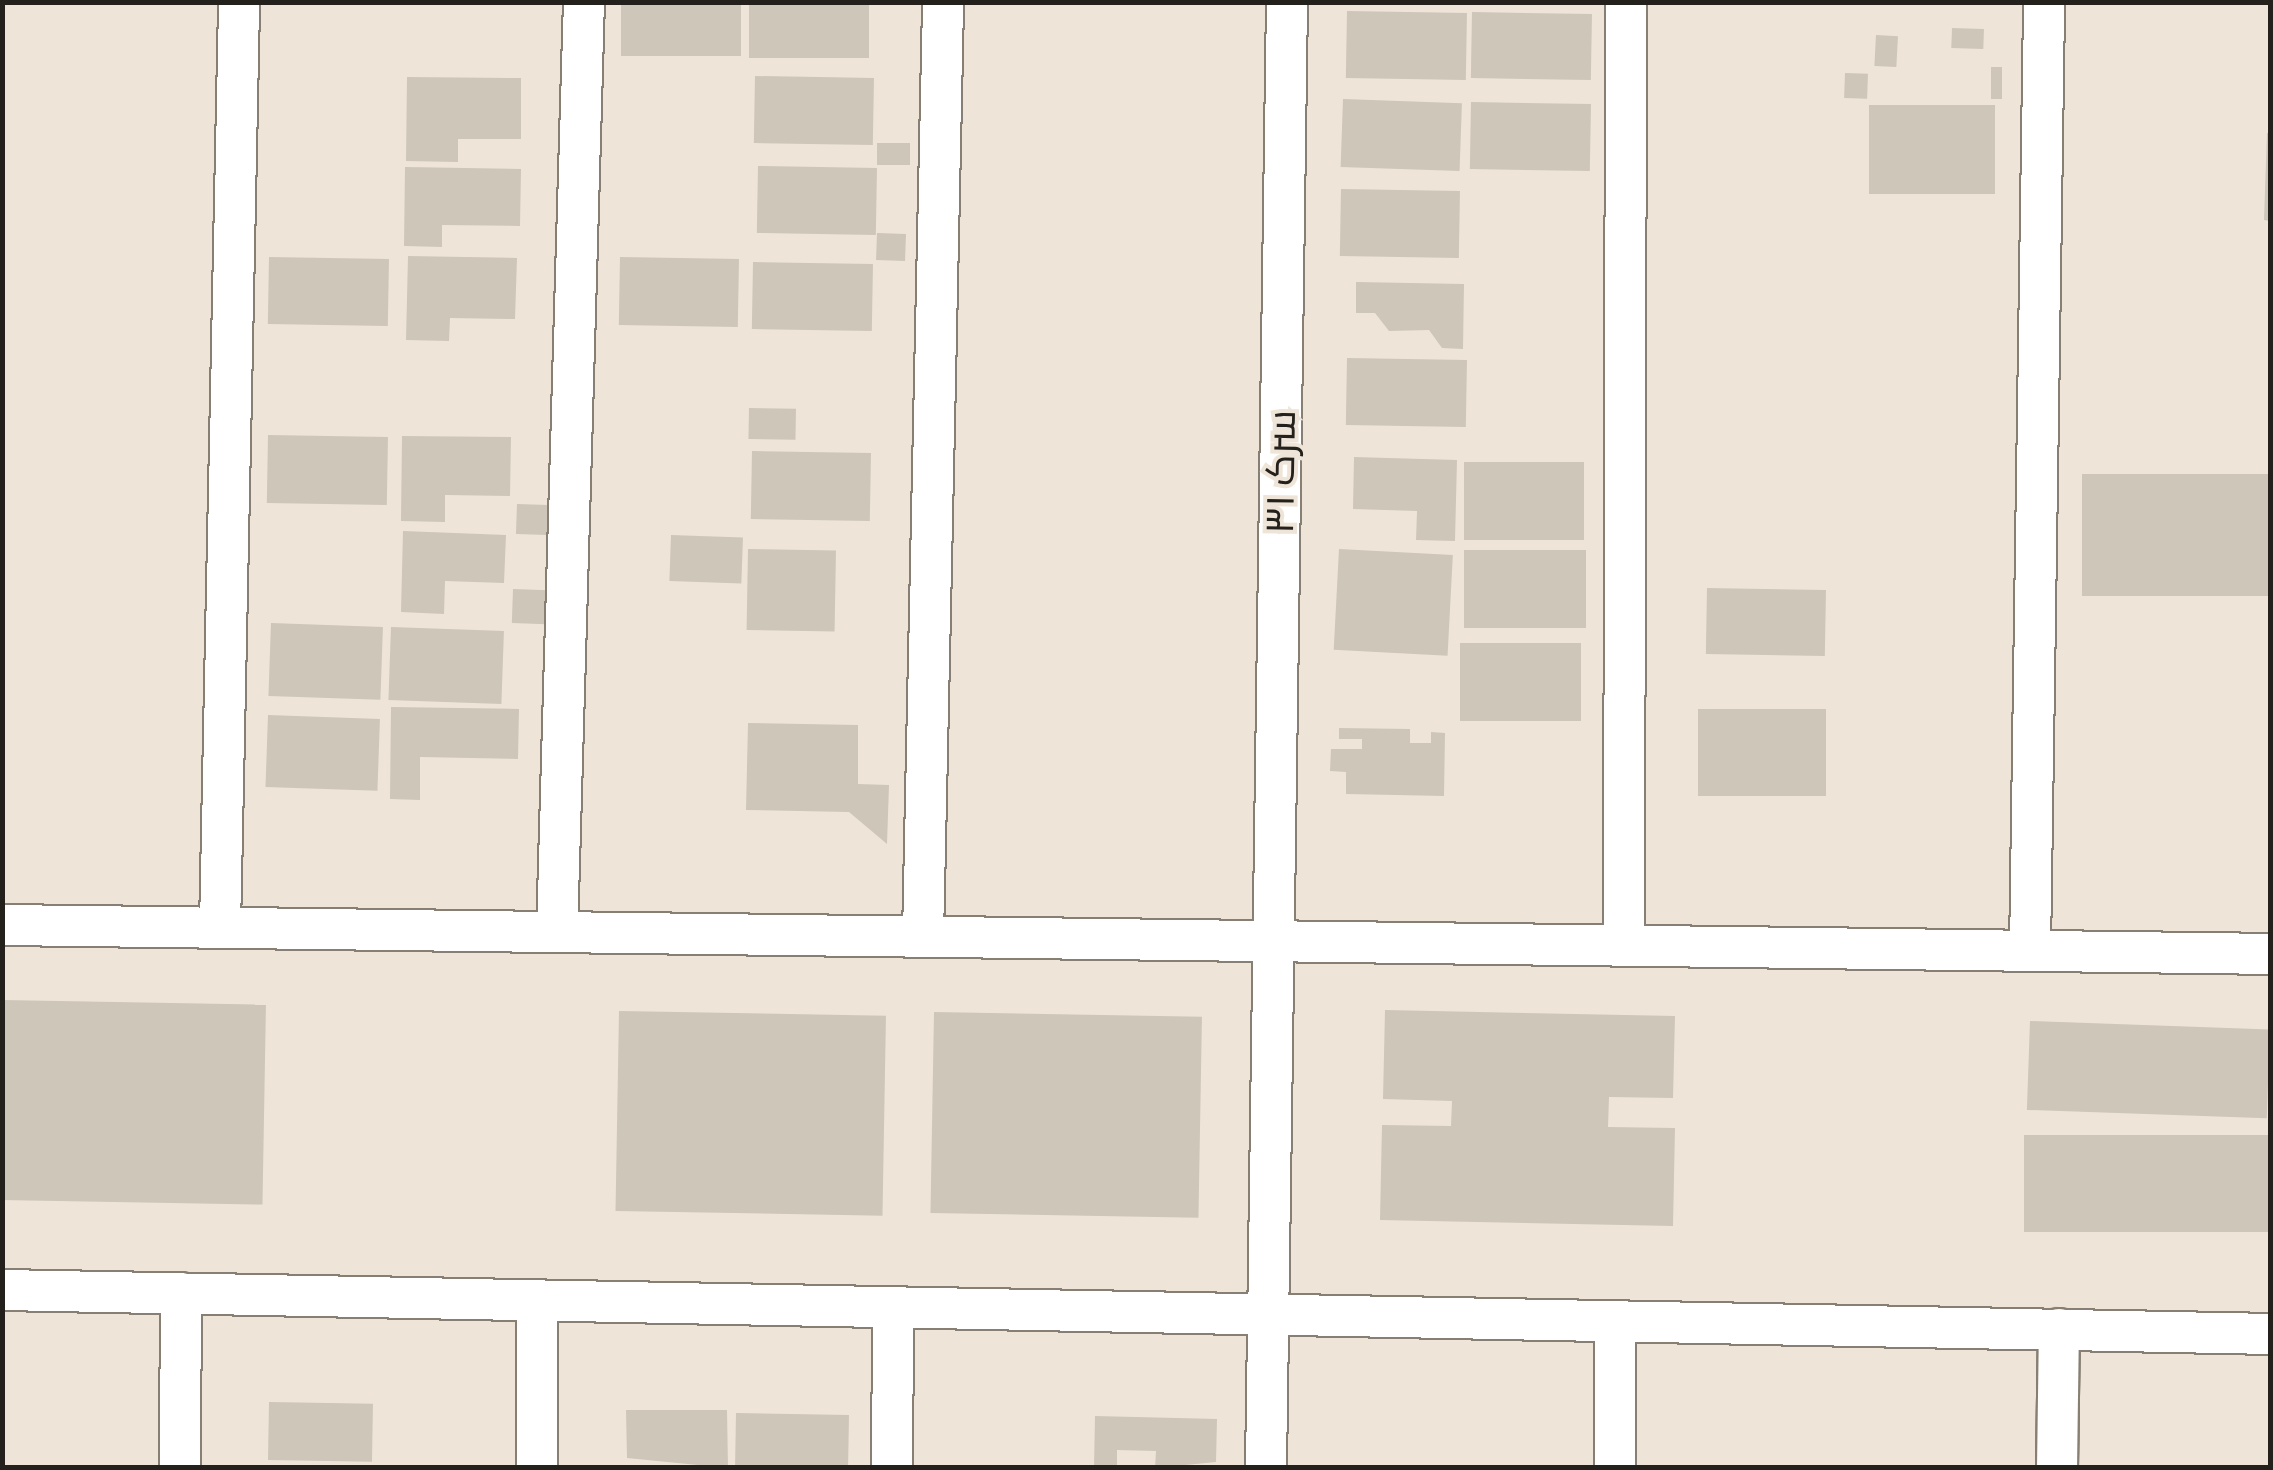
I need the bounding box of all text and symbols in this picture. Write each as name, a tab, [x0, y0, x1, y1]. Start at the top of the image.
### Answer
street label: سرک ۳۱	[1255, 409, 1305, 535]

